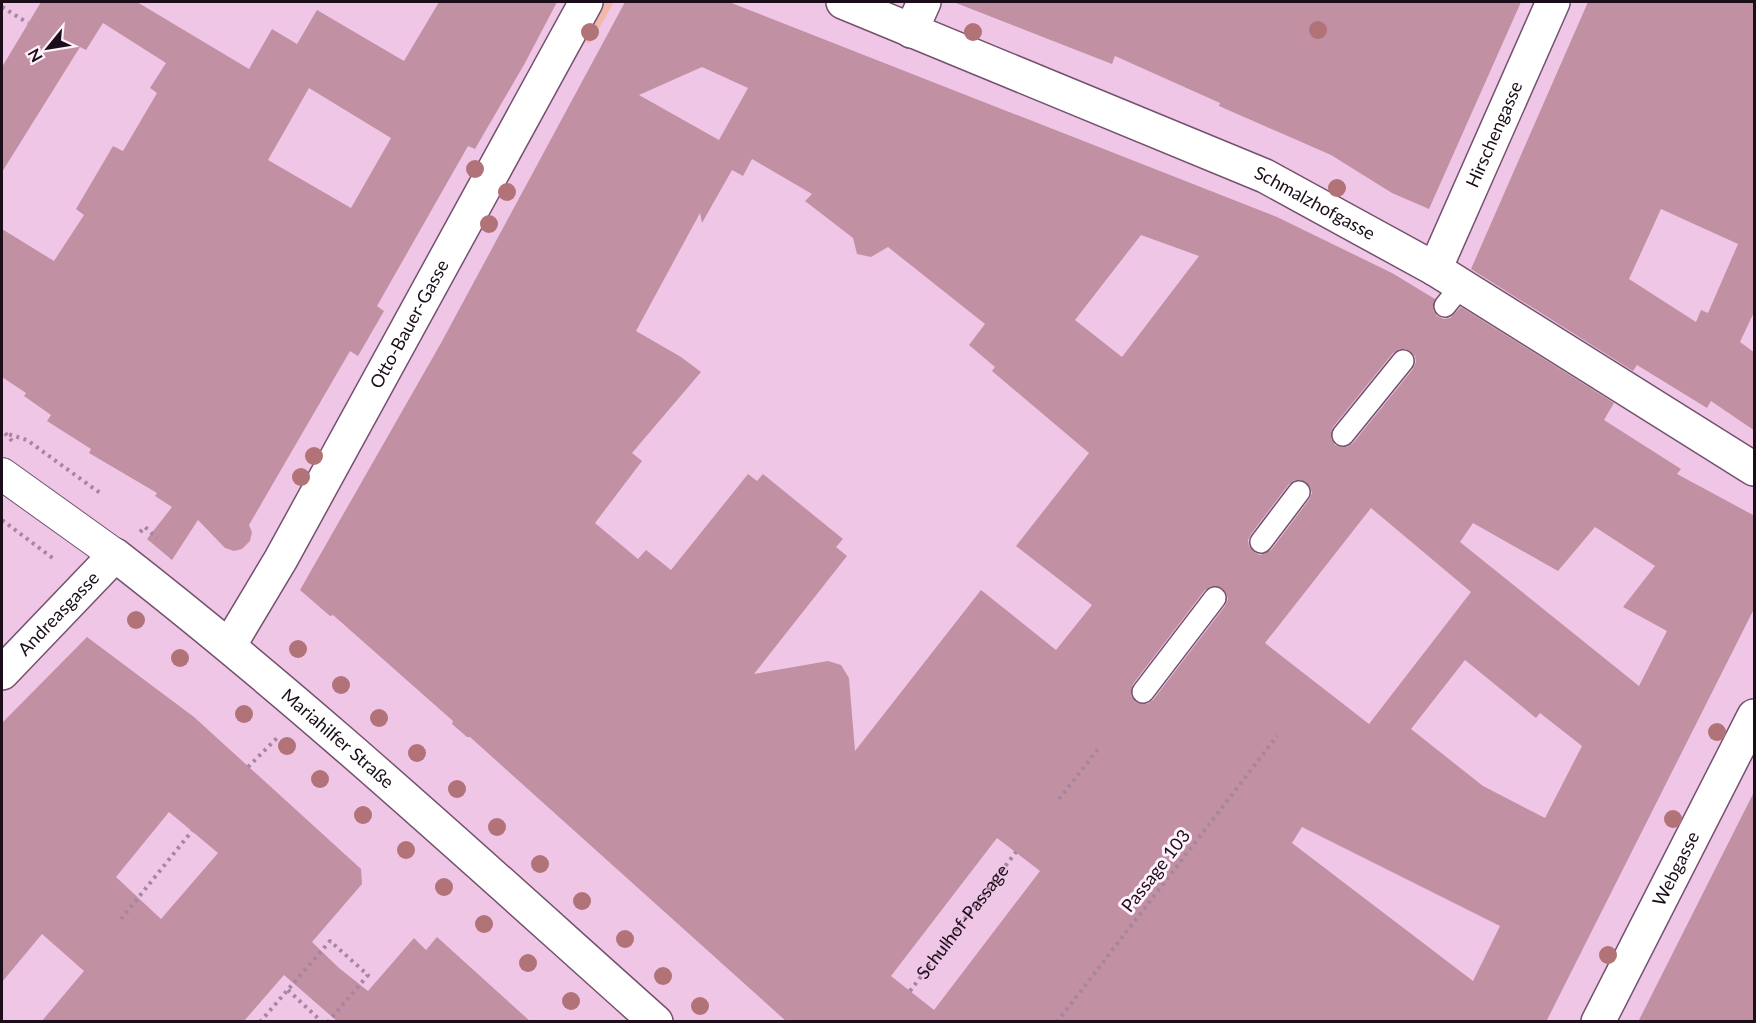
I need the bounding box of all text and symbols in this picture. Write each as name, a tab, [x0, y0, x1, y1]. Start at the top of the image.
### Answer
north arrow	[18, 18, 78, 78]
text: N	[23, 46, 46, 66]
street label: Hirschengasse	[1460, 78, 1527, 191]
street label: Schmalzhofgasse	[1251, 161, 1379, 244]
street label: Otto-Bauer-Gasse	[365, 256, 453, 392]
street label: Andreasgasse	[13, 566, 103, 660]
street label: Mariahilfer Straße	[277, 683, 399, 793]
street label: Passage 103	[1116, 825, 1194, 916]
street label: Webgasse	[1647, 827, 1703, 909]
street label: Schulhof-Passage	[911, 860, 1013, 983]

